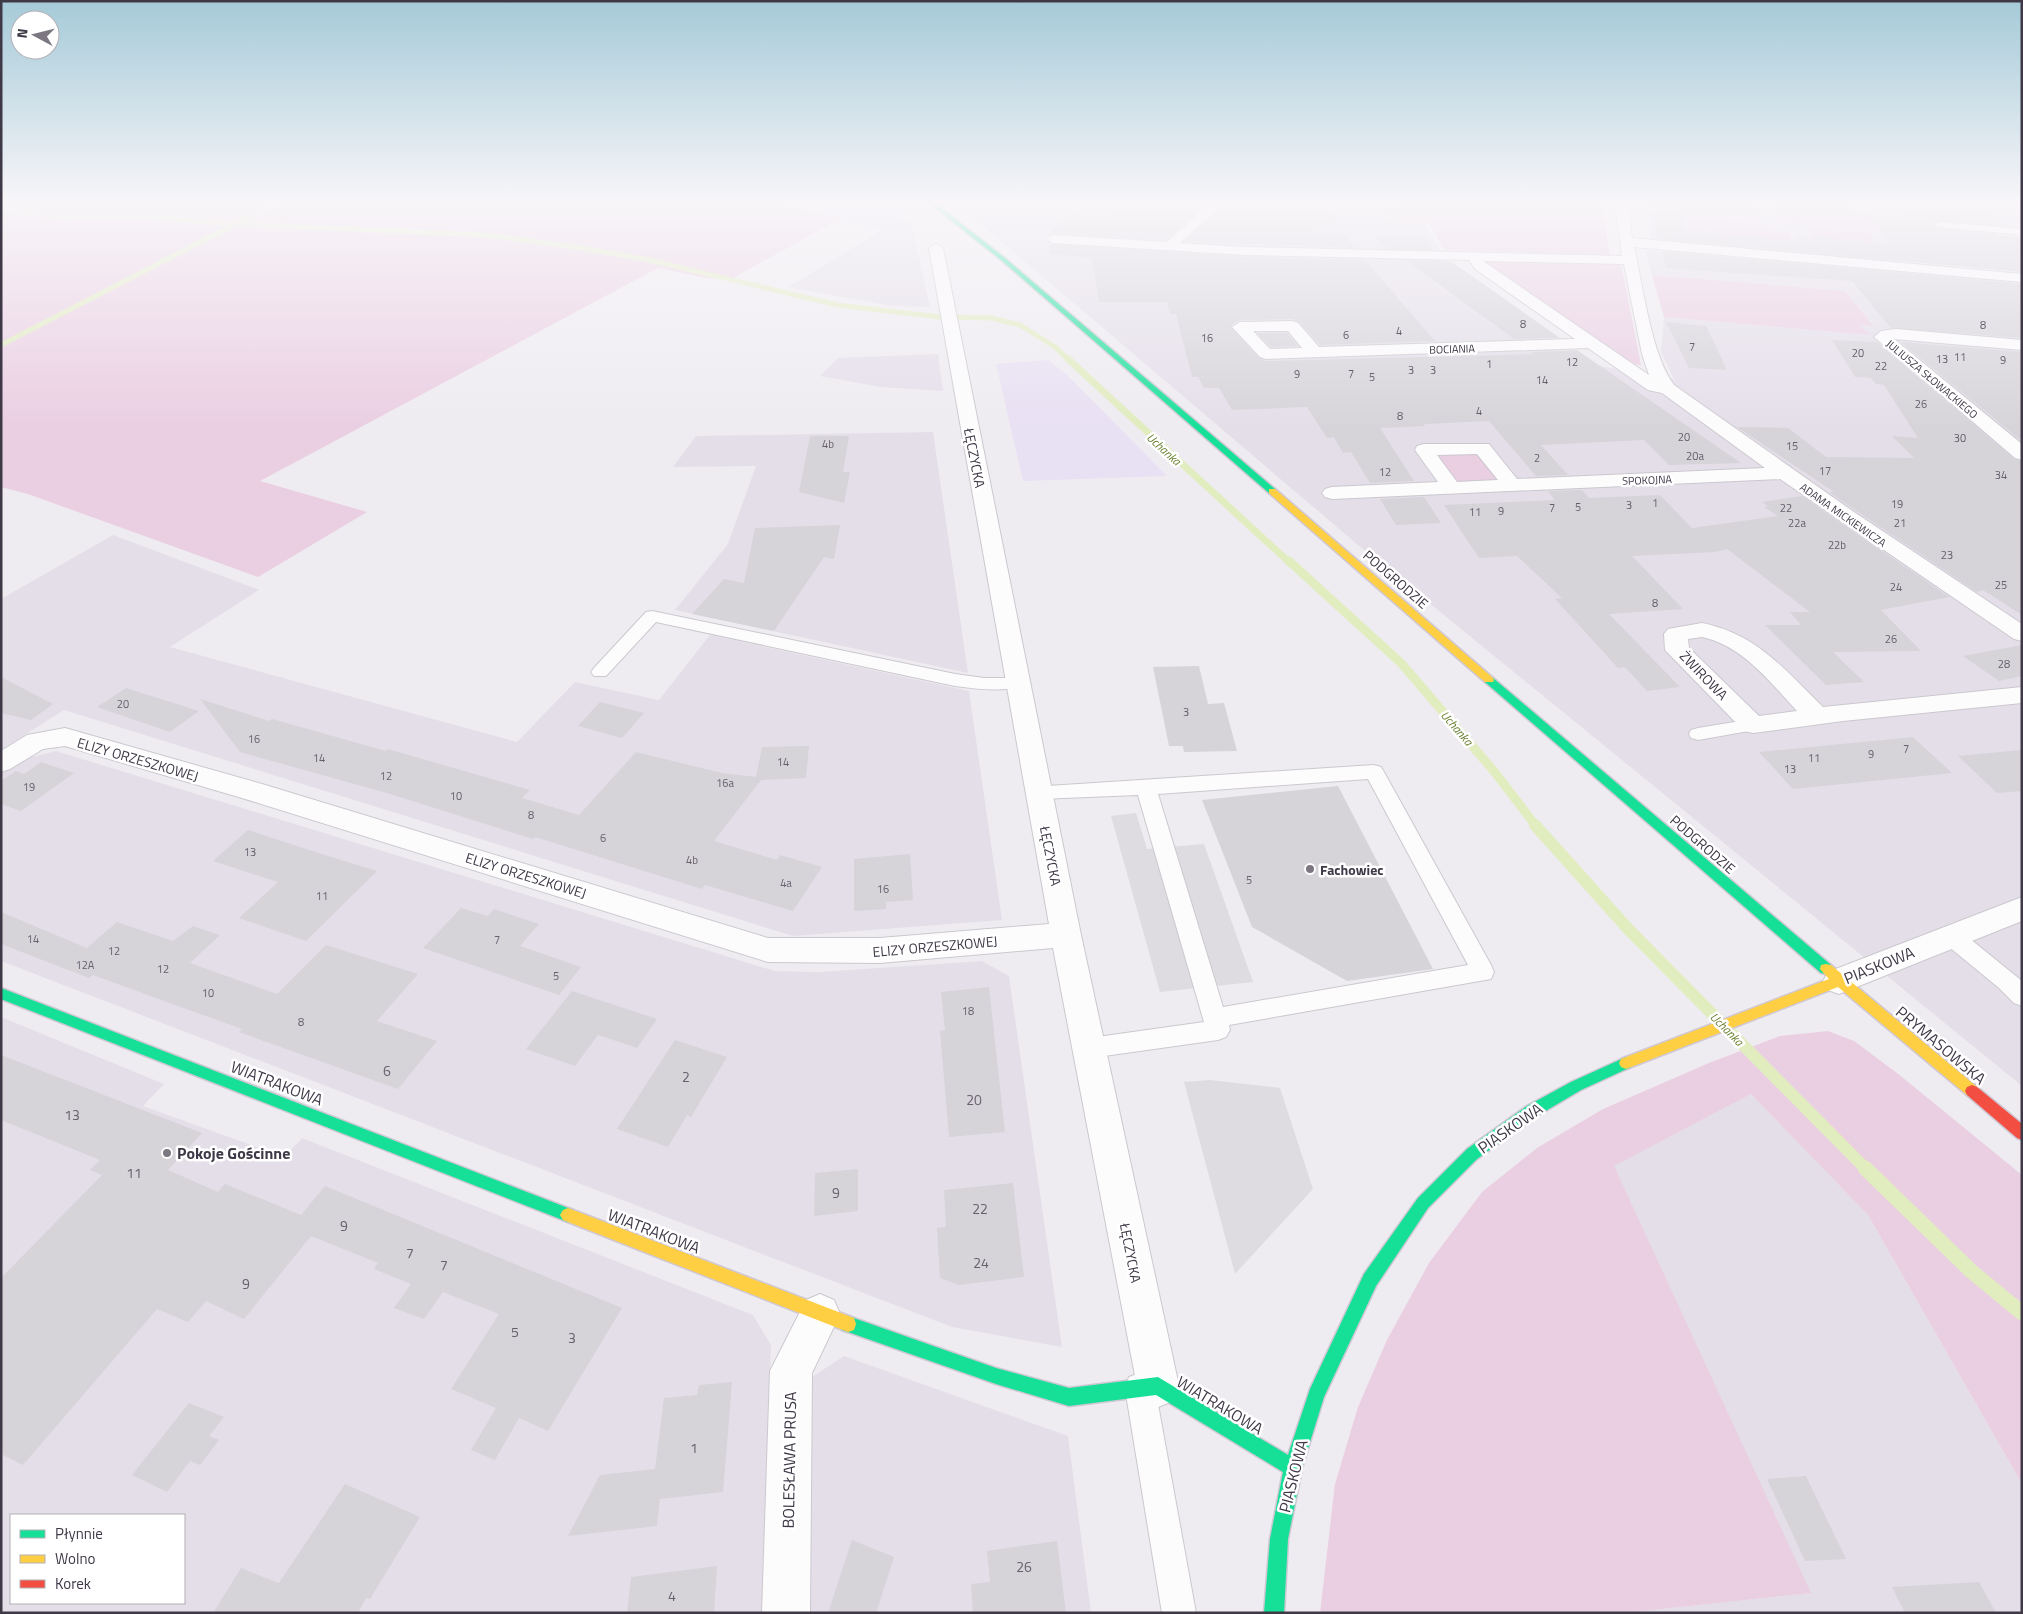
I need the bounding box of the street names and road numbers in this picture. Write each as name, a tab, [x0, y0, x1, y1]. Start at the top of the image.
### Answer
street label: JULIUSZA SŁOWACKIEGO	[1883, 336, 1981, 422]
street label: BOCIANIA	[1429, 340, 1476, 358]
street label: ŁĘCZYCKA	[959, 425, 991, 490]
street label: SPOKOJNA	[1622, 471, 1673, 489]
street label: ADAMA MICKIEWICZA	[1797, 479, 1890, 551]
street label: PODGRODZIE	[1359, 545, 1434, 614]
street label: ŻWIROWA	[1675, 646, 1733, 705]
street label: ELIZY ORZESZKOWEJ	[75, 732, 201, 786]
street label: PODGRODZIE	[1666, 810, 1741, 879]
street label: ŁĘCZYCKA	[1035, 823, 1067, 888]
street label: ELIZY ORZESZKOWEJ	[463, 847, 589, 903]
street label: ELIZY ORZESZKOWEJ	[872, 930, 998, 962]
street label: PIASKOWA	[1840, 940, 1918, 990]
street label: PRYMASOWSKA	[1891, 1000, 1992, 1090]
street label: WIATRAKOWA	[227, 1054, 327, 1112]
street label: PIASKOWA	[1473, 1097, 1548, 1159]
street label: WIATRAKOWA	[604, 1202, 704, 1260]
street label: ŁĘCZYCKA	[1115, 1220, 1147, 1285]
street label: WIATRAKOWA	[1172, 1370, 1268, 1441]
street label: BOLESŁAWA PRUSA	[776, 1391, 802, 1529]
street label: PIASKOWA	[1272, 1437, 1314, 1515]

